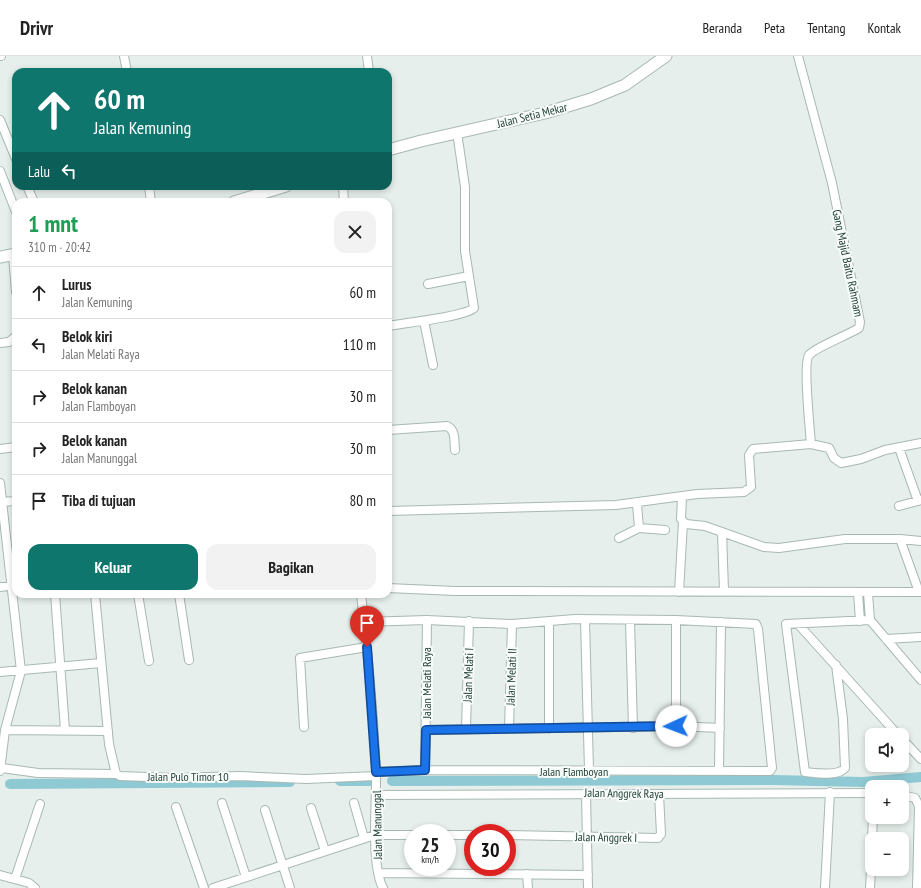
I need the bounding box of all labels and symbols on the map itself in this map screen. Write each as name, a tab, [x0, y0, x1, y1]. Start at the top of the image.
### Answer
street label: Jalan Setia Mekar	[494, 99, 569, 131]
street label: Gang Majid Baitu Rahmam	[829, 208, 867, 318]
pin	[350, 606, 384, 647]
street label: Jalan Melati Raya	[419, 647, 434, 720]
street label: Jalan Melati I	[460, 647, 476, 704]
street label: Jalan Melati II	[502, 648, 519, 707]
position arrow	[655, 705, 697, 747]
street label: Jalan Flamboyan	[539, 764, 608, 779]
street label: Jalan Pulo Timor 10	[146, 769, 229, 784]
street label: Jalan Anggrek Raya	[583, 785, 664, 801]
street label: Jalan Manunggal	[369, 790, 385, 861]
speed limit sign: 30	[464, 824, 516, 876]
street label: Jalan Anggrek I	[574, 829, 637, 845]

